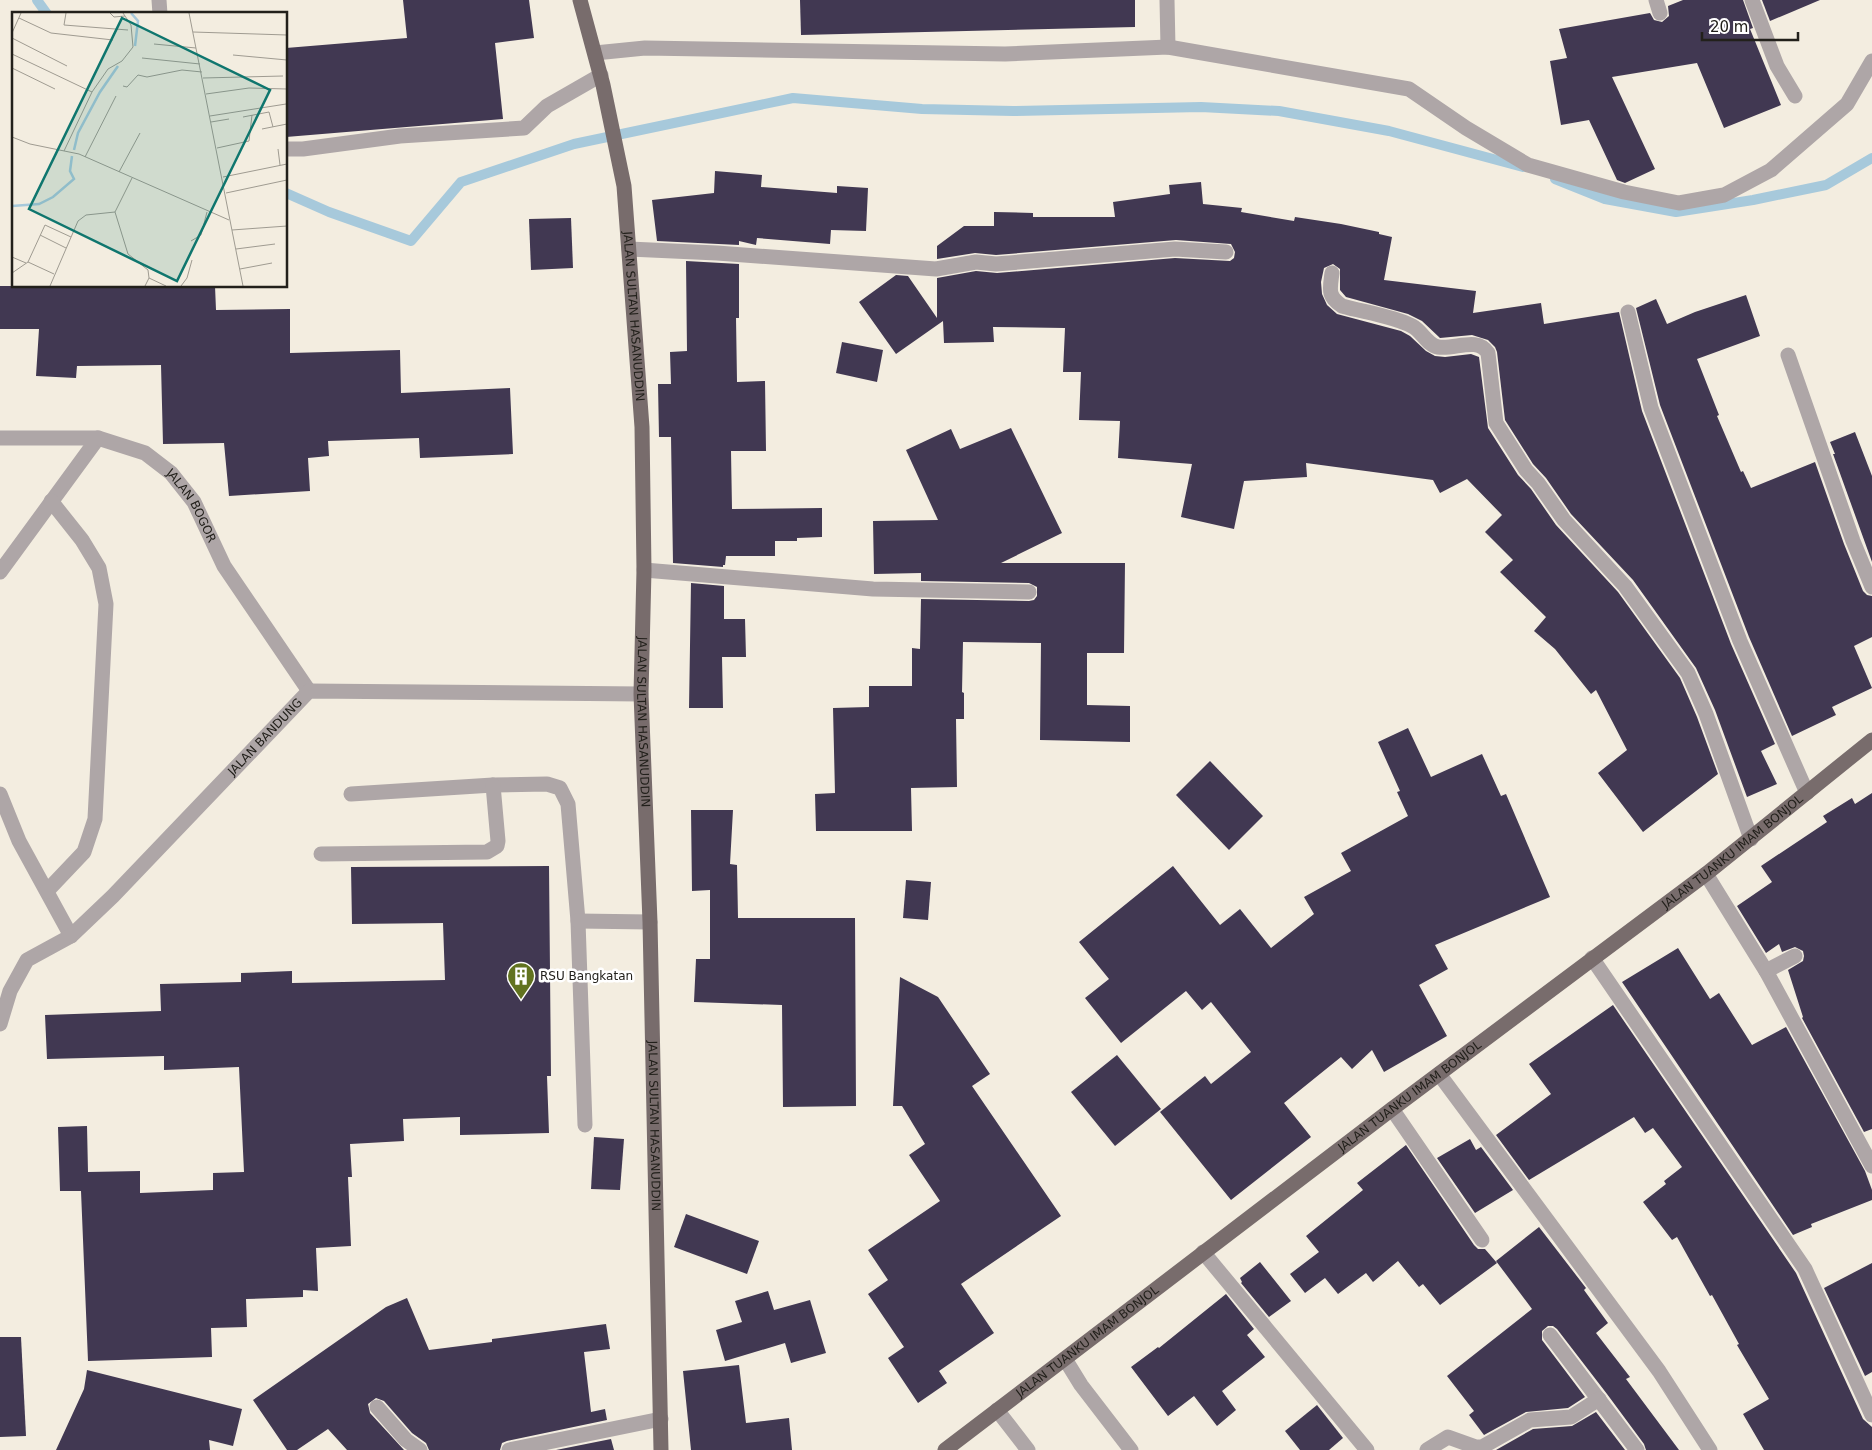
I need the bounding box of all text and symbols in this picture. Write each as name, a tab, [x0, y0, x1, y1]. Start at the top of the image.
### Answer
scale bar	[1702, 10, 1798, 42]
inset map	[12, 12, 288, 288]
text: 20 m	[1710, 18, 1748, 36]
street label: JALAN SULTAN HASANUDDIN	[620, 230, 647, 402]
street label: JALAN BOGOR	[163, 465, 219, 545]
street label: JALAN SULTAN HASANUDDIN	[634, 636, 652, 808]
street label: JALAN BANDUNG	[224, 695, 305, 779]
street label: JALAN TUANKU IMAM BONJOL	[1658, 792, 1806, 912]
building icon: RSU Bangkatan	[506, 961, 536, 1000]
place label: RSU Bangkatan	[540, 969, 633, 983]
street label: JALAN TUANKU IMAM BONJOL	[1334, 1038, 1484, 1155]
street label: JALAN SULTAN HASANUDDIN	[645, 1039, 663, 1211]
street label: JALAN TUANKU IMAM BONJOL	[1012, 1282, 1162, 1401]

